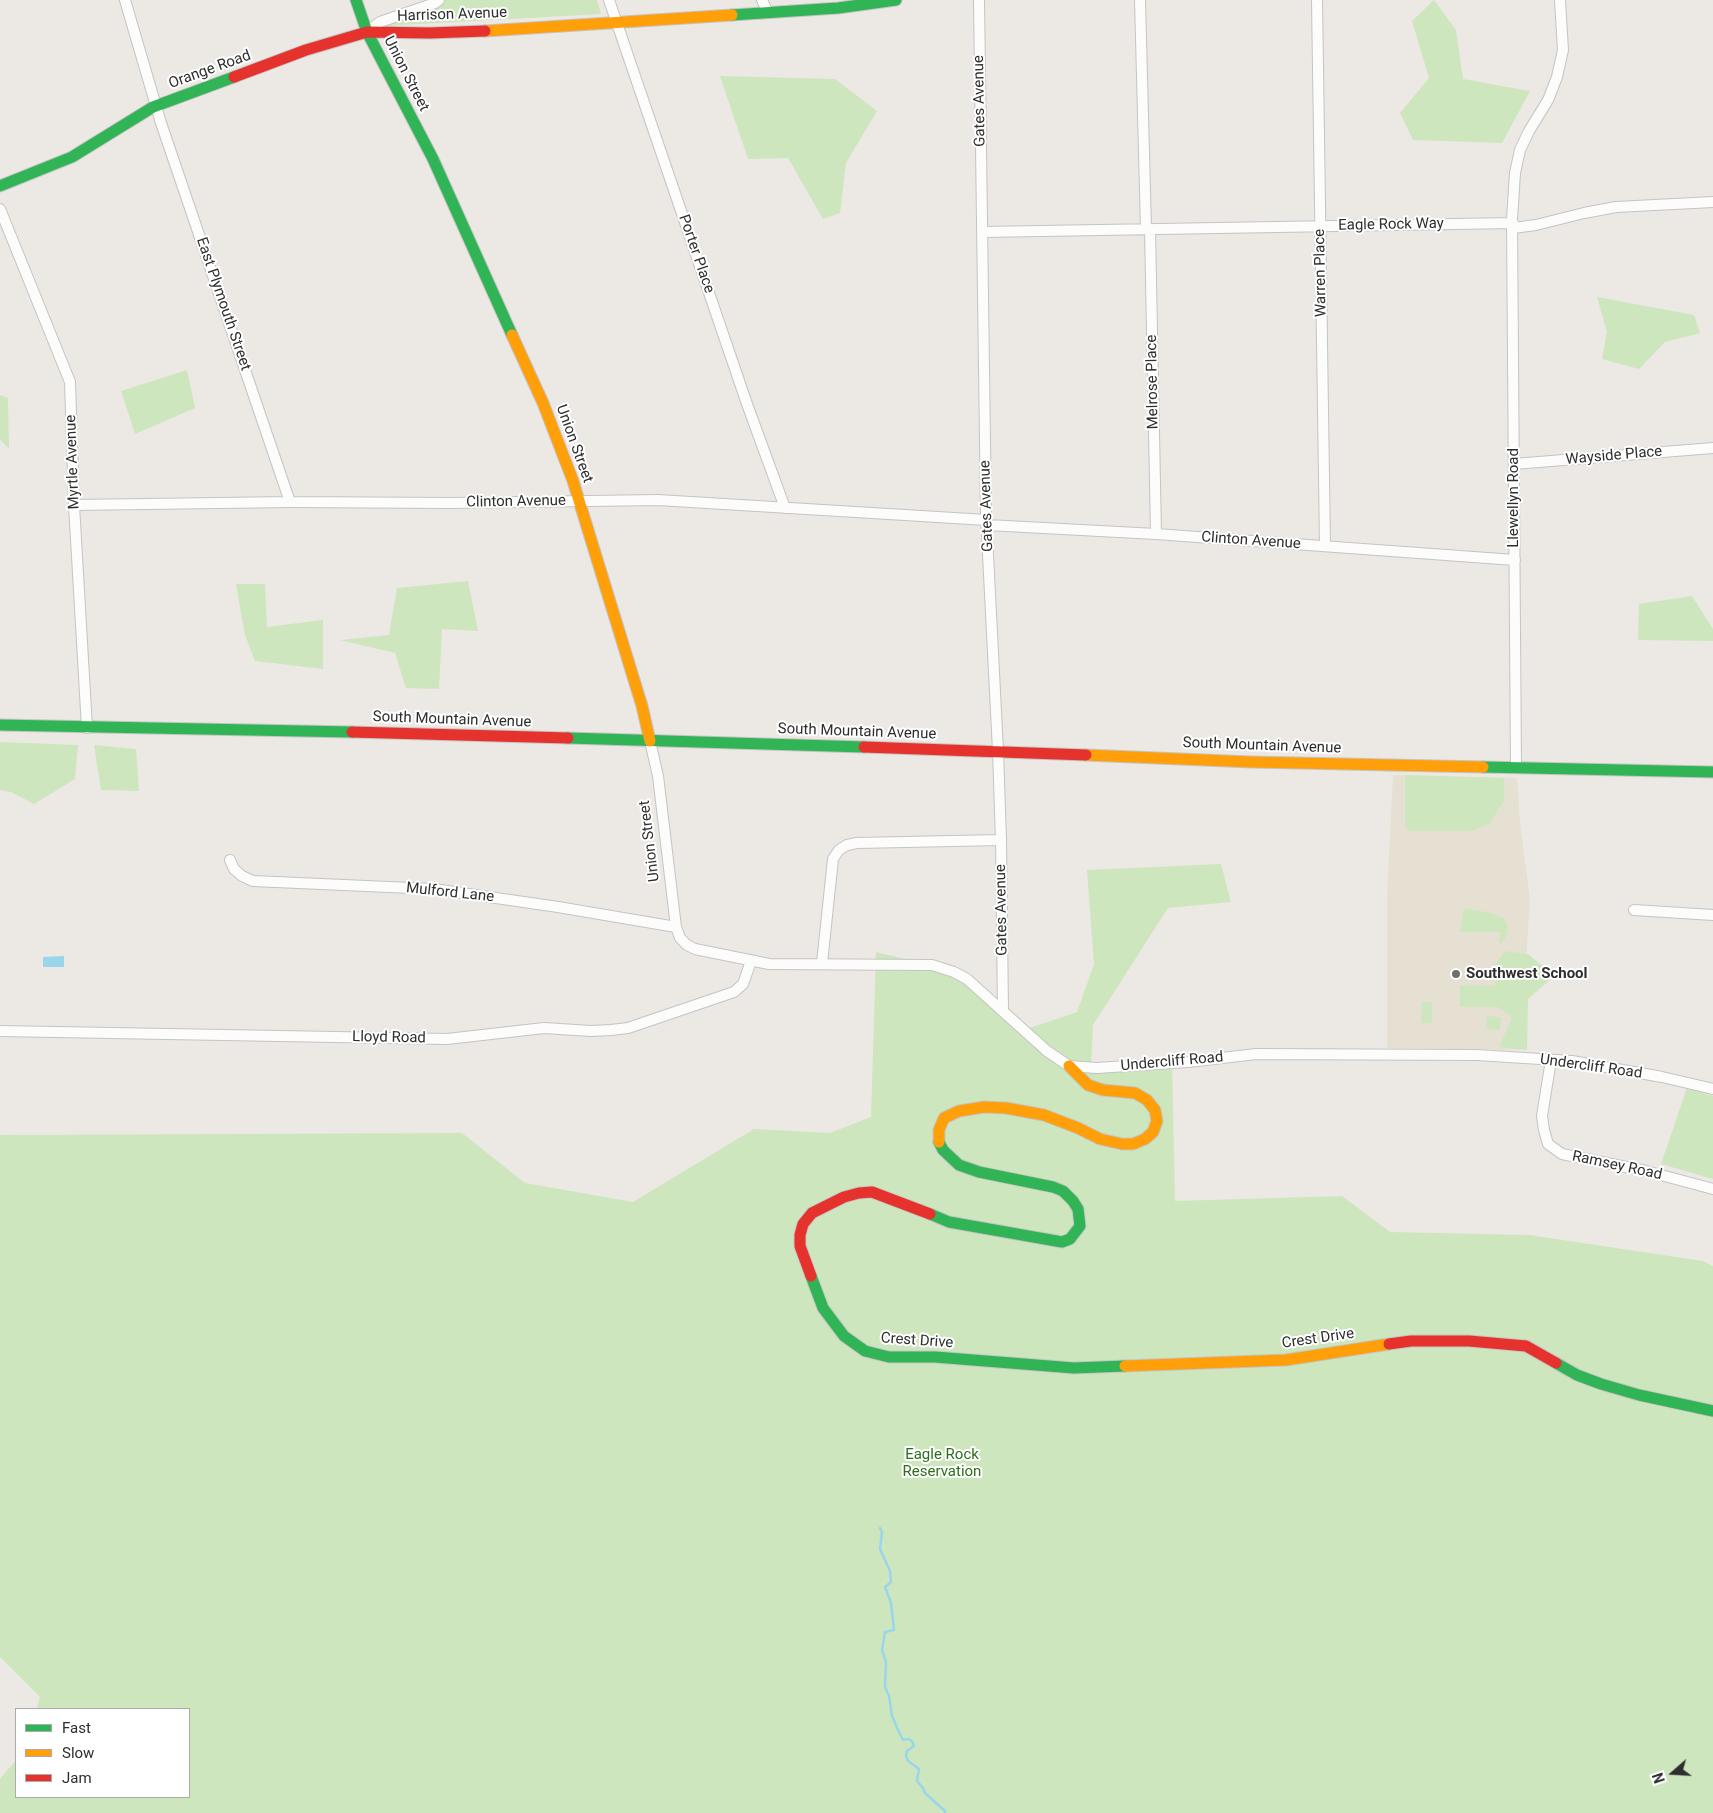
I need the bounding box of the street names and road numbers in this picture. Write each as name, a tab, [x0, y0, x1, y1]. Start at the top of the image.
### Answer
street label: Harrison Avenue	[397, 4, 507, 26]
street label: Union Street	[379, 33, 433, 115]
street label: Orange Road	[166, 47, 254, 93]
street label: Gates Avenue	[970, 55, 990, 147]
street label: Porter Place	[674, 212, 718, 296]
street label: Eagle Rock Way	[1338, 215, 1444, 235]
street label: Warren Place	[1311, 229, 1331, 317]
street label: East Plymouth Street	[192, 235, 254, 373]
street label: Melrose Place	[1143, 335, 1163, 429]
street label: Union Street	[552, 402, 596, 486]
street label: Myrtle Avenue	[62, 414, 84, 510]
street label: Wayside Place	[1565, 443, 1663, 469]
street label: Llewellyn Road	[1505, 448, 1523, 548]
street label: Gates Avenue	[976, 460, 998, 552]
street label: Clinton Avenue	[466, 492, 566, 512]
street label: Clinton Avenue	[1201, 529, 1301, 553]
street label: South Mountain Avenue	[372, 708, 532, 732]
street label: South Mountain Avenue	[777, 720, 937, 744]
street label: South Mountain Avenue	[1182, 734, 1342, 758]
street label: Union Street	[636, 799, 664, 883]
street label: Gates Avenue	[992, 864, 1012, 956]
street label: Mulford Lane	[405, 879, 495, 907]
street label: Lloyd Road	[352, 1028, 426, 1048]
street label: Undercliff Road	[1120, 1049, 1224, 1075]
street label: Undercliff Road	[1539, 1051, 1643, 1083]
street label: Ramsey Road	[1570, 1148, 1664, 1184]
street label: Crest Drive	[1281, 1325, 1355, 1353]
street label: Crest Drive	[880, 1329, 954, 1353]

